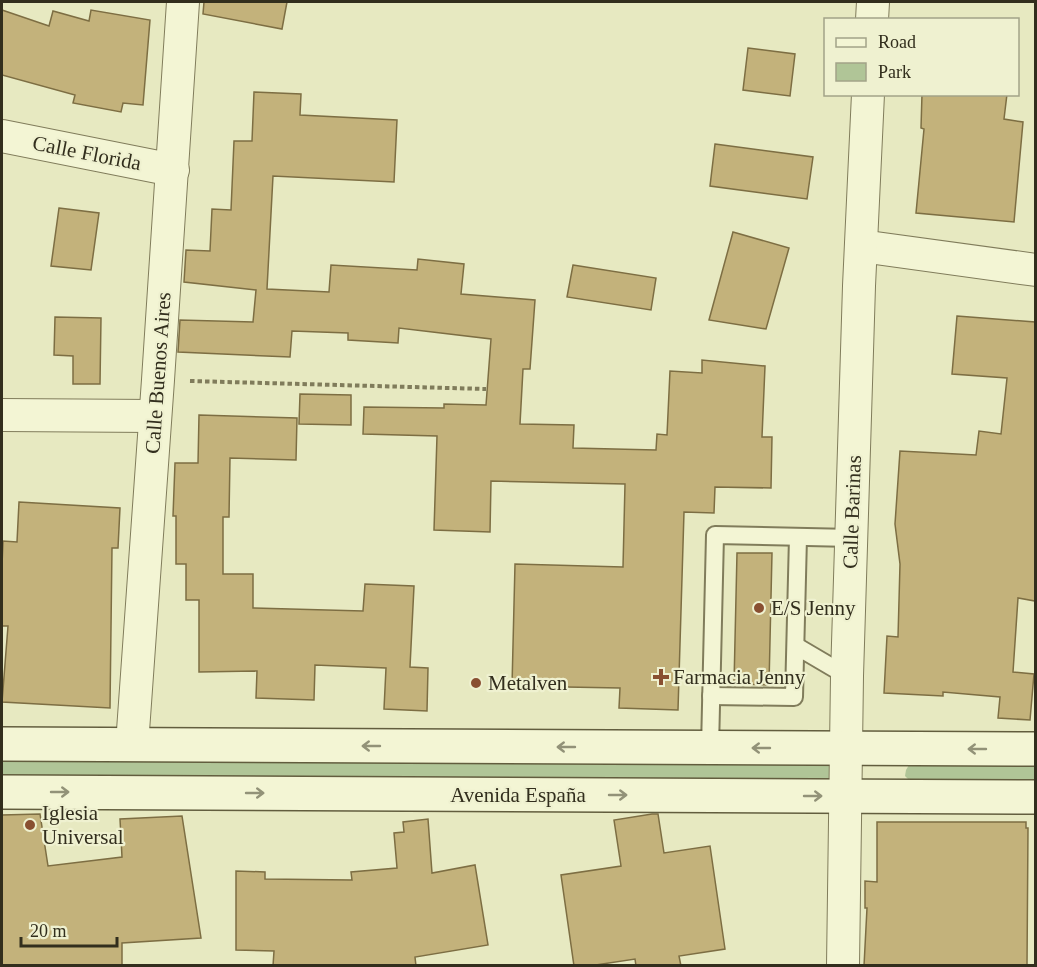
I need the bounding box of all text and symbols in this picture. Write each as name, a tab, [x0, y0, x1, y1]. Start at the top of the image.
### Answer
legend	[824, 18, 1019, 96]
text: Road	[878, 32, 916, 52]
text: Park	[878, 62, 911, 82]
street label: Calle Florida	[31, 131, 144, 175]
street label: Calle Buenos Aires	[140, 291, 176, 455]
street label: Calle Barinas	[838, 455, 866, 569]
place label: E/S Jenny	[771, 596, 856, 620]
marker: E/S Jenny	[752, 601, 766, 615]
place label: Farmacia Jenny	[673, 665, 806, 689]
marker: Farmacia Jenny	[654, 670, 668, 684]
place label: Metalven	[488, 671, 568, 695]
marker: Metalven	[469, 676, 483, 690]
one-way arrow	[362, 740, 382, 752]
one-way arrow	[557, 741, 577, 753]
one-way arrow	[752, 742, 772, 754]
one-way arrow	[968, 743, 988, 755]
street label: Avenida España	[450, 783, 586, 807]
one-way arrow	[49, 786, 69, 798]
one-way arrow	[244, 787, 264, 799]
one-way arrow	[607, 789, 627, 801]
one-way arrow	[802, 790, 822, 802]
place label: Iglesia Universal	[42, 801, 124, 849]
marker: Iglesia Universal	[23, 818, 37, 832]
scale bar	[21, 910, 117, 948]
text: 20 m	[30, 921, 67, 941]

